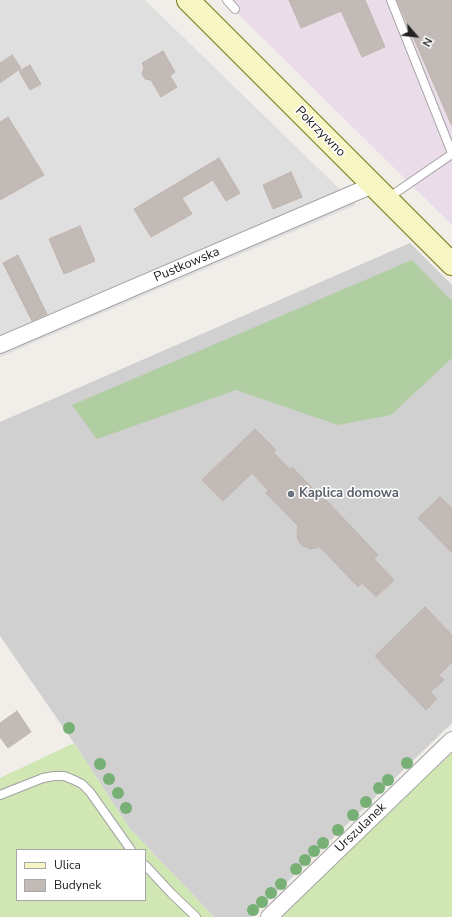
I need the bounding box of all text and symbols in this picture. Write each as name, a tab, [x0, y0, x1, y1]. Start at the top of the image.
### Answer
north arrow	[396, 16, 436, 56]
text: N	[418, 35, 436, 49]
street label: Pokrzywno	[292, 104, 348, 160]
street label: Pustkowska	[152, 244, 222, 286]
place label: Kaplica domowa	[299, 486, 399, 502]
marker: Kaplica domowa	[286, 489, 296, 499]
street label: Urszulanek	[332, 800, 390, 856]
legend	[16, 849, 146, 901]
text: Ulica	[54, 857, 81, 873]
text: Budynek	[54, 877, 101, 893]

